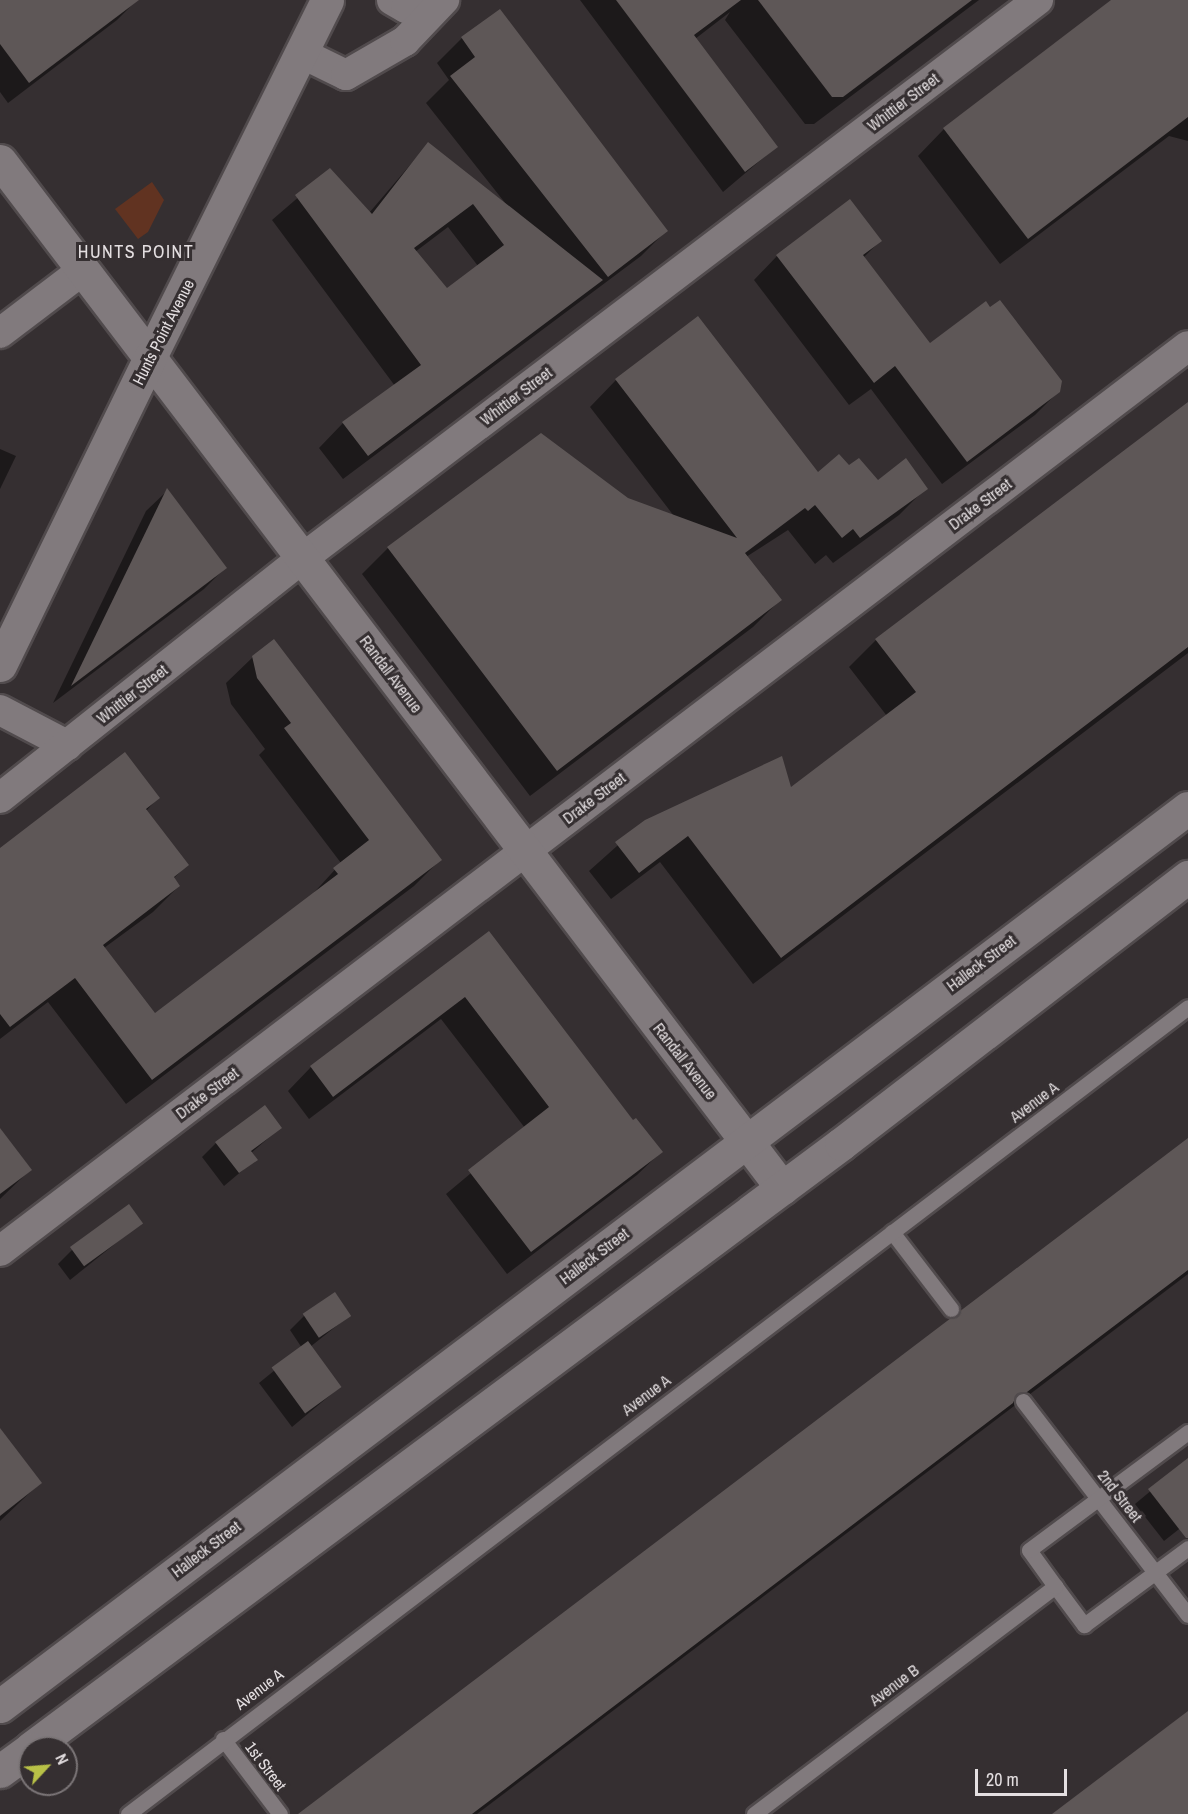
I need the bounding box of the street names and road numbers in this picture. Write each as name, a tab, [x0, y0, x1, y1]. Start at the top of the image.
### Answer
street label: Whittier Street	[863, 69, 943, 135]
street label: Hunts Point Avenue	[128, 276, 198, 388]
street label: Whittier Street	[476, 363, 556, 429]
street label: Drake Street	[945, 474, 1015, 534]
street label: Randall Avenue	[356, 631, 426, 717]
street label: Whittier Street	[93, 660, 171, 728]
street label: Drake Street	[559, 768, 629, 828]
street label: Halleck Street	[943, 931, 1019, 995]
street label: Randall Avenue	[649, 1019, 721, 1103]
street label: Drake Street	[172, 1063, 242, 1123]
street label: Avenue A	[1006, 1077, 1062, 1127]
street label: Halleck Street	[556, 1224, 632, 1288]
street label: Avenue A	[618, 1370, 674, 1420]
street label: 2nd Street	[1094, 1466, 1146, 1526]
street label: Halleck Street	[168, 1517, 244, 1581]
street label: Avenue B	[866, 1660, 922, 1710]
street label: Avenue A	[231, 1664, 287, 1714]
street label: 1st Street	[241, 1738, 291, 1794]

